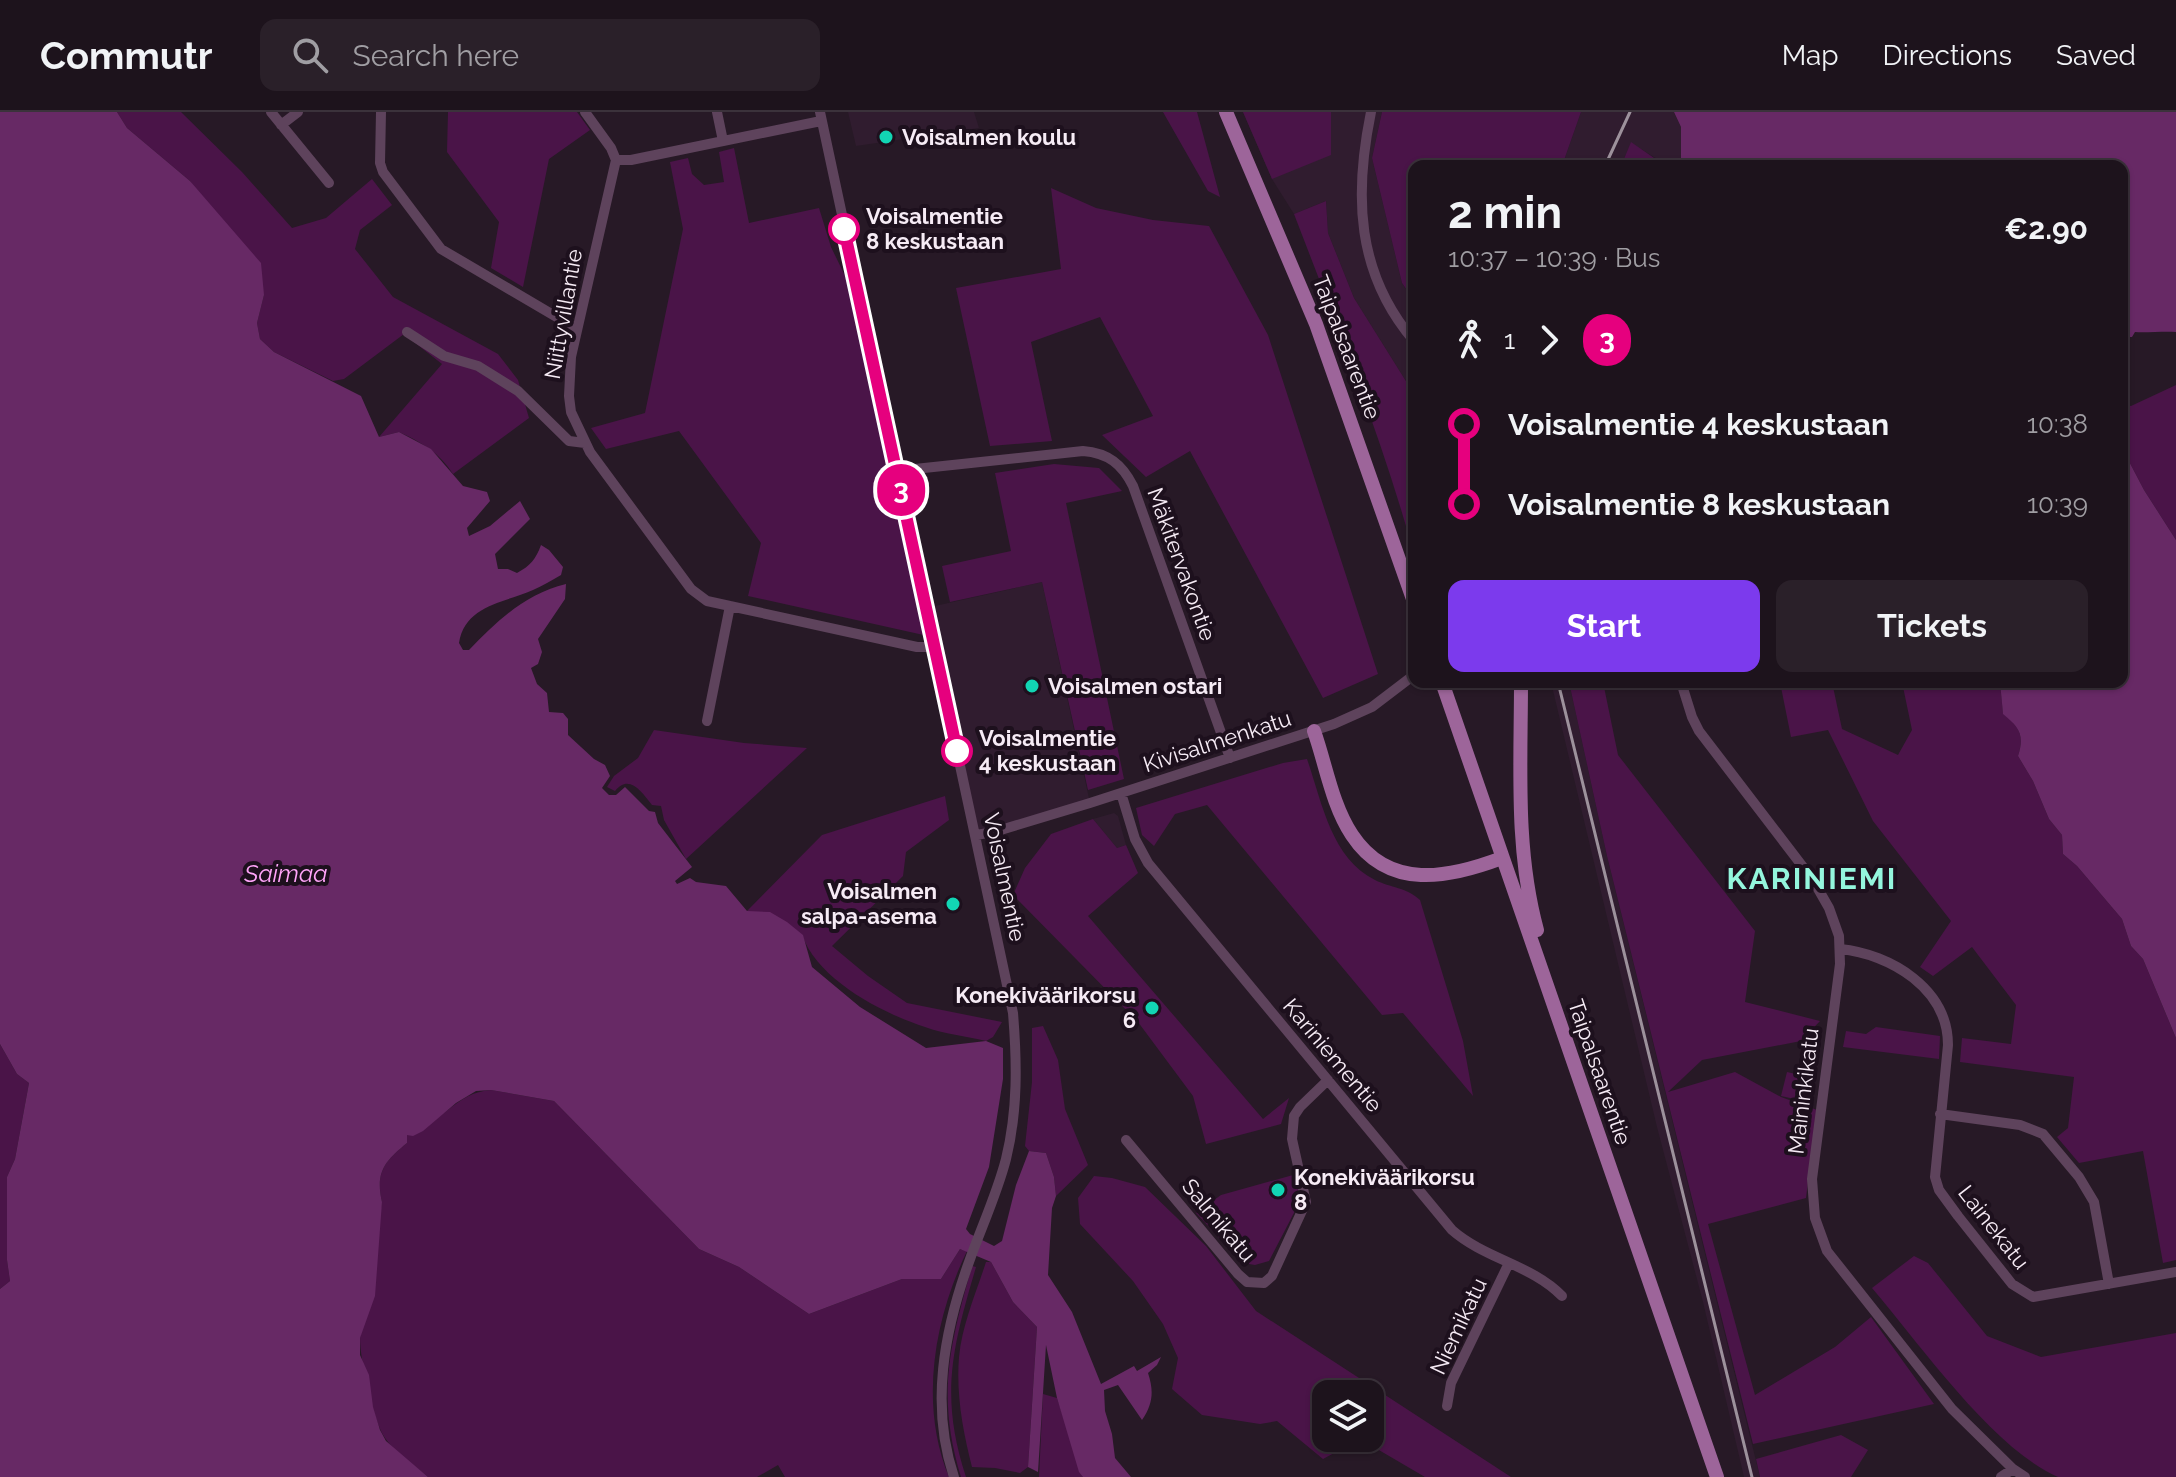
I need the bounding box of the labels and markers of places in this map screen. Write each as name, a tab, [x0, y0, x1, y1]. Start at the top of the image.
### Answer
place label: Voisalmen koulu	[902, 124, 1076, 150]
marker: Voisalmen koulu	[877, 128, 895, 146]
place label: Voisalmentie 8 keskustaan	[866, 203, 1004, 254]
marker: Voisalmentie 8 keskustaan	[829, 214, 859, 244]
place label: Voisalmen ostari	[1048, 673, 1222, 699]
marker: Voisalmen ostari	[1023, 677, 1041, 695]
place label: Voisalmentie 4 keskustaan	[979, 725, 1116, 776]
marker: Voisalmentie 4 keskustaan	[942, 736, 972, 766]
place label: Voisalmen salpa-asema	[801, 878, 937, 929]
marker: Voisalmen salpa-asema	[944, 895, 962, 913]
place label: Konekiväärikorsu 6	[955, 982, 1136, 1033]
marker: Konekiväärikorsu 6	[1143, 999, 1161, 1017]
place label: Konekiväärikorsu 8	[1294, 1164, 1475, 1215]
marker: Konekiväärikorsu 8	[1269, 1181, 1287, 1199]

